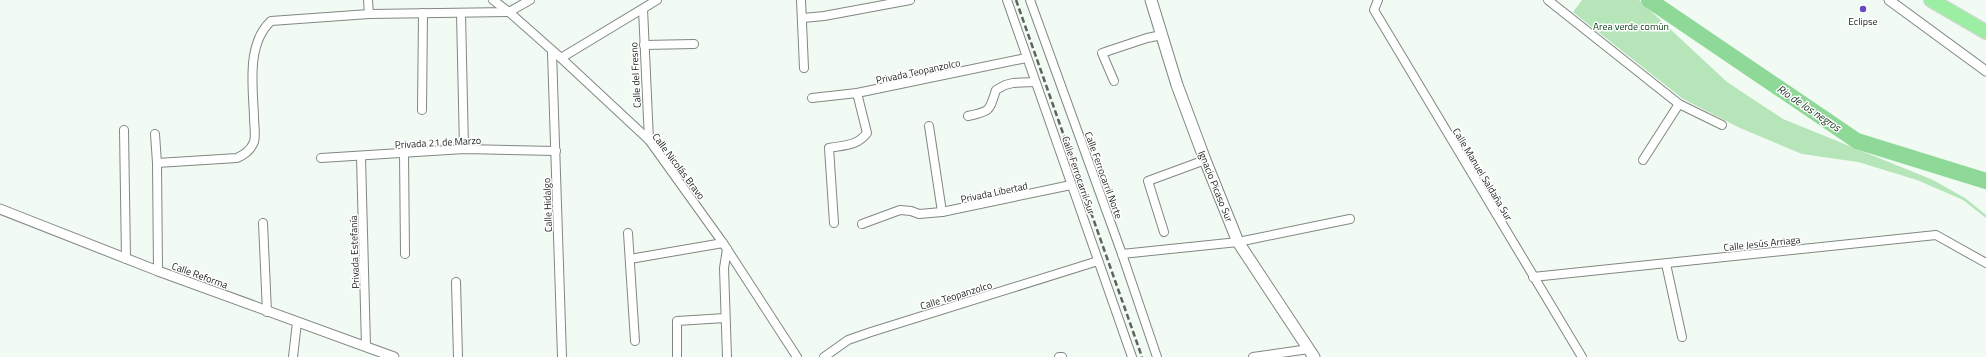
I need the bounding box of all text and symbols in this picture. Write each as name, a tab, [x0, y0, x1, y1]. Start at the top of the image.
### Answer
marker: Eclipse	[1858, 4, 1868, 14]
place label: Eclipse	[1848, 14, 1878, 29]
park label: Area verde común	[1593, 19, 1669, 34]
street label: Calle del Fresno	[626, 42, 645, 108]
street label: Privada Teopanzolco	[875, 55, 962, 88]
water label: Rio de los negros	[1774, 81, 1845, 136]
street label: Calle Manuel Saldaña Sur	[1449, 125, 1517, 224]
street label: Calle Nicolás Bravo	[649, 130, 709, 203]
street label: Calle Ferrocarril Norte	[1081, 130, 1126, 221]
street label: Privada 21 de Marzo	[394, 133, 482, 152]
street label: Calle Ferrocarril Sur	[1058, 134, 1099, 217]
street label: Ignacio Picaso Sur	[1194, 148, 1237, 225]
street label: Calle Hidalgo	[539, 178, 556, 232]
street label: Privada Libertad	[959, 178, 1029, 207]
street label: Privada Estefanía	[346, 215, 363, 289]
street label: Calle Jesús Arriaga	[1723, 232, 1801, 255]
street label: Calle Reforma	[170, 258, 230, 293]
street label: Calle Teopanzolco	[918, 277, 994, 314]

